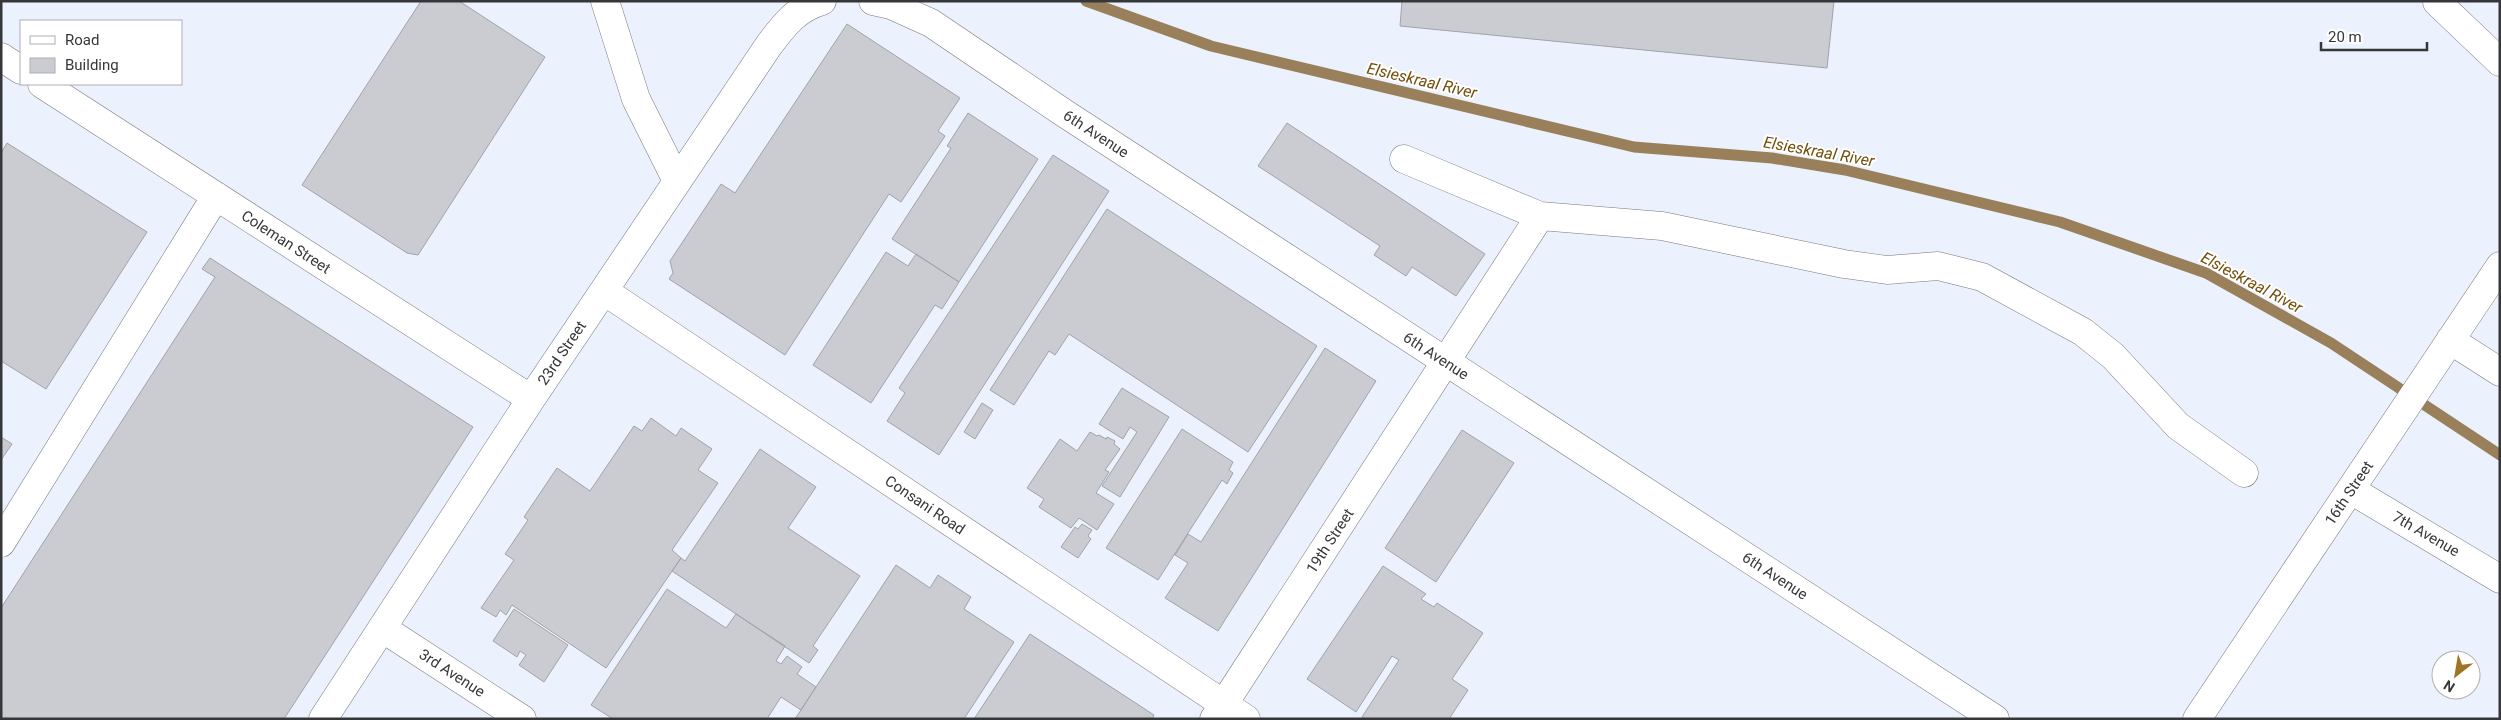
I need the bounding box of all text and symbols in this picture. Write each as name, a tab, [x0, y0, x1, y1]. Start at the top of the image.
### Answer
legend	[20, 20, 182, 85]
scale bar	[2321, 20, 2427, 52]
text: 20 m	[2328, 28, 2362, 46]
text: Road	[65, 31, 99, 49]
text: Building	[65, 56, 119, 74]
water label: Elsieskraal River	[1365, 59, 1479, 103]
street label: 6th Avenue	[1060, 106, 1132, 162]
water label: Elsieskraal River	[1762, 132, 1877, 171]
street label: Coleman Street	[238, 206, 334, 278]
water label: Elsieskraal River	[2198, 248, 2306, 318]
street label: 23rd Street	[534, 317, 590, 389]
street label: 6th Avenue	[1400, 328, 1472, 384]
street label: 16th Street	[2321, 457, 2377, 528]
street label: Consani Road	[882, 472, 968, 538]
street label: 19th Street	[1302, 505, 1358, 577]
street label: 7th Avenue	[2389, 508, 2463, 560]
street label: 6th Avenue	[1739, 548, 1811, 604]
street label: 3rd Avenue	[416, 645, 488, 701]
north arrow	[2431, 650, 2481, 700]
text: N	[2441, 677, 2458, 696]

